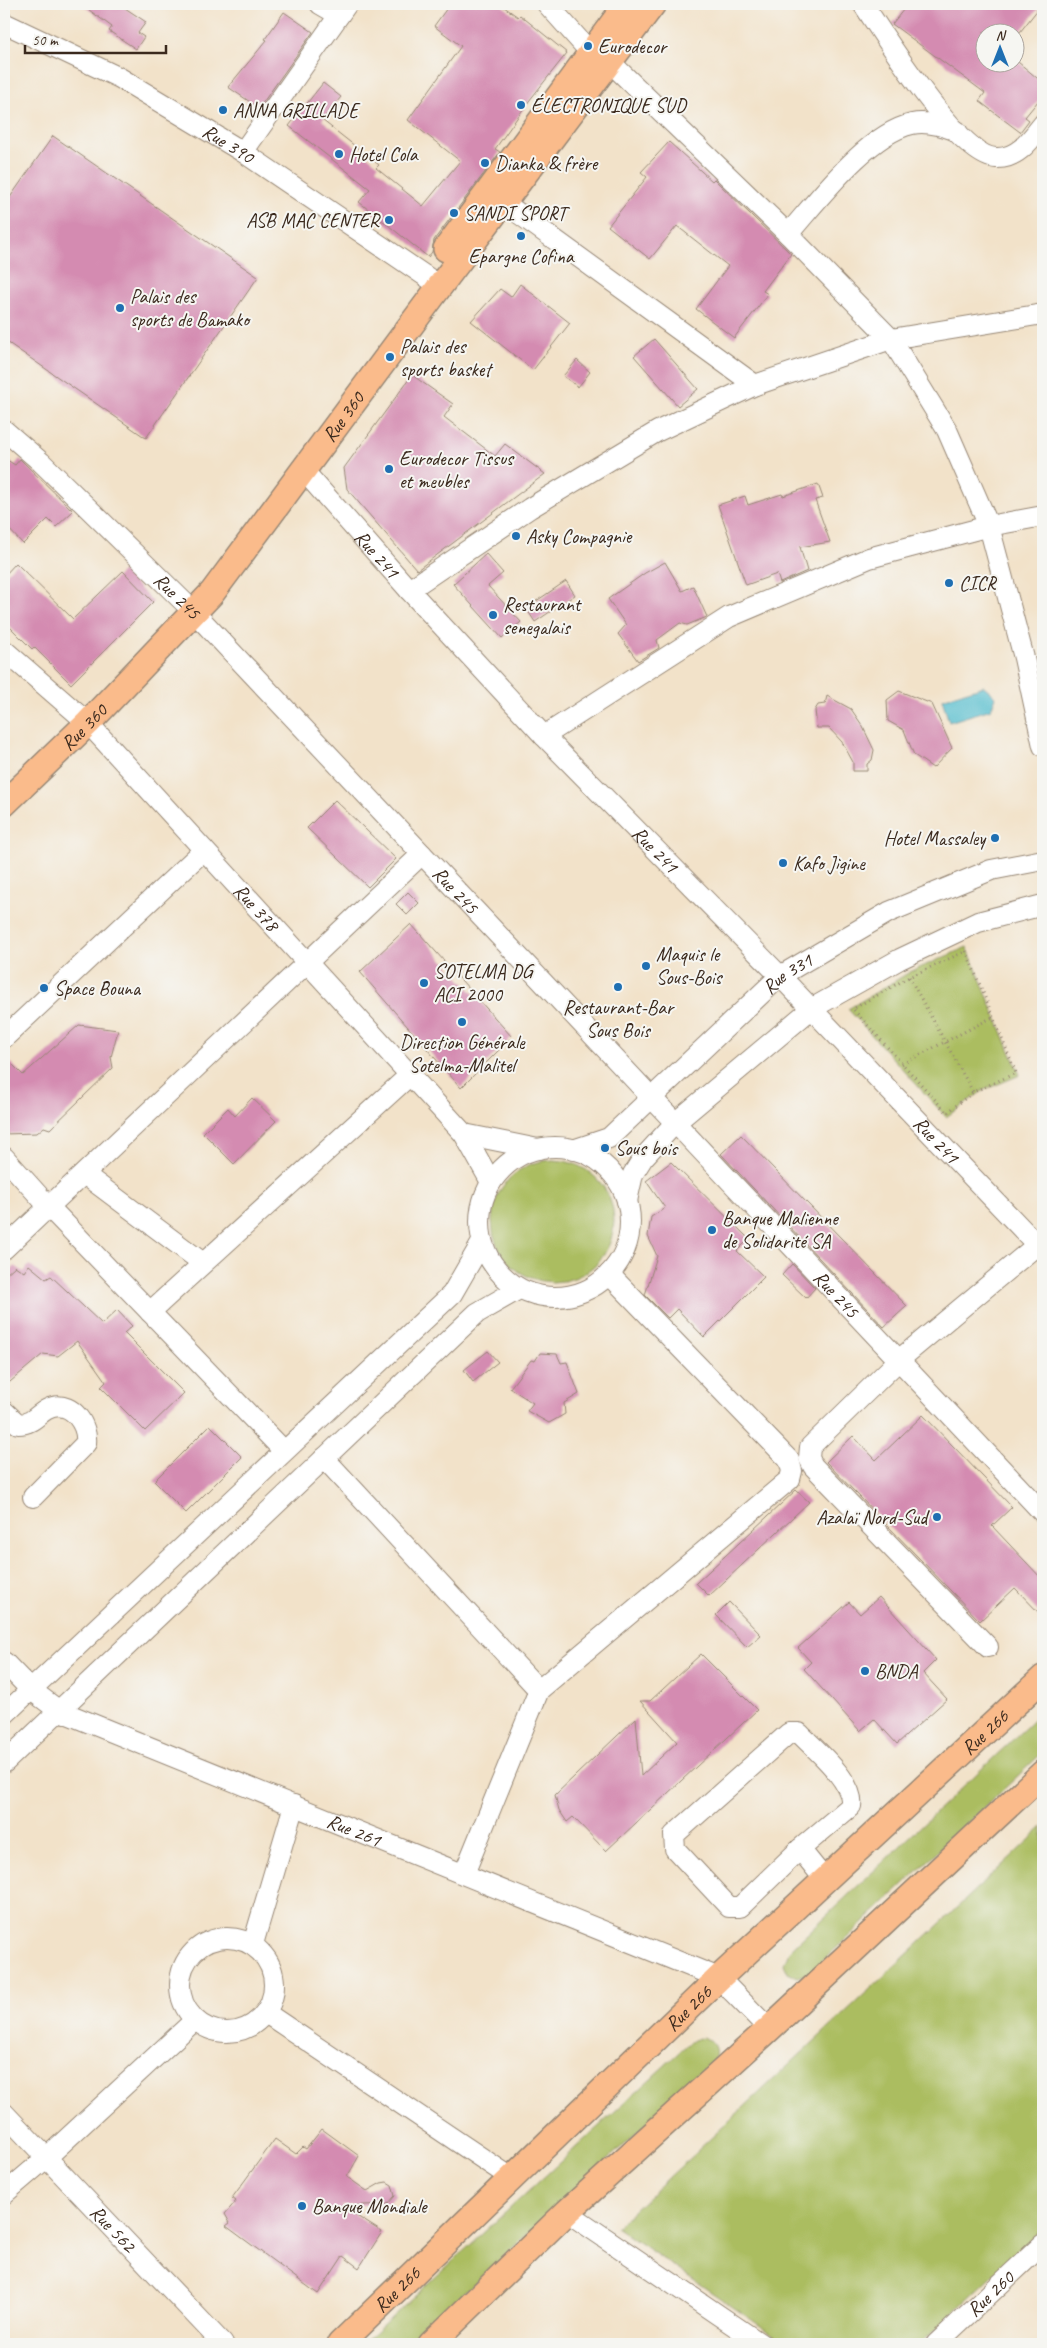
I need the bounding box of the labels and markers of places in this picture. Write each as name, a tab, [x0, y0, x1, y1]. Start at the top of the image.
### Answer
place label: Eurodecor	[598, 34, 668, 59]
marker: Eurodecor	[582, 40, 594, 52]
place label: ÉLECTRONIQUE SUD	[531, 93, 687, 118]
place label: ANNA GRILLADE	[233, 98, 361, 123]
marker: ÉLECTRONIQUE SUD	[515, 99, 527, 111]
marker: ANNA GRILLADE	[217, 104, 229, 116]
place label: Hotel Cola	[349, 142, 419, 167]
marker: Hotel Cola	[333, 148, 345, 160]
place label: Dianka & frère	[495, 151, 599, 176]
marker: Dianka & frère	[479, 157, 491, 169]
place label: SANDI SPORT	[464, 201, 570, 226]
marker: SANDI SPORT	[448, 207, 460, 219]
place label: ASB MAC CENTER	[246, 208, 381, 233]
marker: ASB MAC CENTER	[383, 214, 395, 226]
marker: Epargne Cofina	[515, 230, 527, 242]
place label: Epargne Cofina	[469, 244, 575, 269]
place label: Palais des sports de Bamako	[130, 284, 251, 332]
marker: Palais des sports de Bamako	[114, 302, 126, 314]
place label: Palais des sports basket	[400, 334, 494, 382]
marker: Palais des sports basket	[384, 351, 396, 363]
place label: Eurodecor Tissus et meubles	[399, 446, 515, 494]
marker: Eurodecor Tissus et meubles	[383, 463, 395, 475]
place label: Asky Compagnie	[526, 524, 633, 549]
marker: Asky Compagnie	[510, 530, 522, 542]
place label: CICR	[959, 571, 998, 596]
marker: CICR	[943, 577, 955, 589]
place label: Restaurant senegalais	[503, 592, 583, 640]
marker: Restaurant senegalais	[487, 609, 499, 621]
place label: Hotel Massaley	[884, 826, 987, 851]
marker: Hotel Massaley	[989, 832, 1001, 844]
place label: Kafo Jigine	[793, 851, 866, 876]
marker: Kafo Jigine	[777, 857, 789, 869]
place label: Maquis le Sous-Bois	[656, 942, 724, 990]
place label: SOTELMA DG ACI 2000	[434, 959, 535, 1007]
marker: Maquis le Sous-Bois	[640, 960, 652, 972]
place label: Space Bouna	[54, 976, 142, 1001]
marker: SOTELMA DG ACI 2000	[418, 977, 430, 989]
marker: Restaurant-Bar Sous Bois	[612, 981, 624, 993]
marker: Space Bouna	[38, 982, 50, 994]
place label: Restaurant-Bar Sous Bois	[563, 995, 675, 1043]
marker: Direction Générale Sotelma-Malitel	[456, 1016, 468, 1028]
place label: Direction Générale Sotelma-Malitel	[399, 1030, 526, 1078]
place label: Sous bois	[615, 1136, 679, 1161]
marker: Sous bois	[599, 1142, 611, 1154]
place label: Banque Malienne de Solidarité SA	[722, 1206, 839, 1254]
marker: Banque Malienne de Solidarité SA	[706, 1224, 718, 1236]
place label: Azalaï Nord-Sud	[816, 1505, 930, 1530]
marker: Azalaï Nord-Sud	[931, 1511, 943, 1523]
place label: BNDA	[875, 1659, 918, 1684]
marker: BNDA	[859, 1665, 871, 1677]
place label: Banque Mondiale	[312, 2194, 428, 2219]
marker: Banque Mondiale	[296, 2200, 308, 2212]

